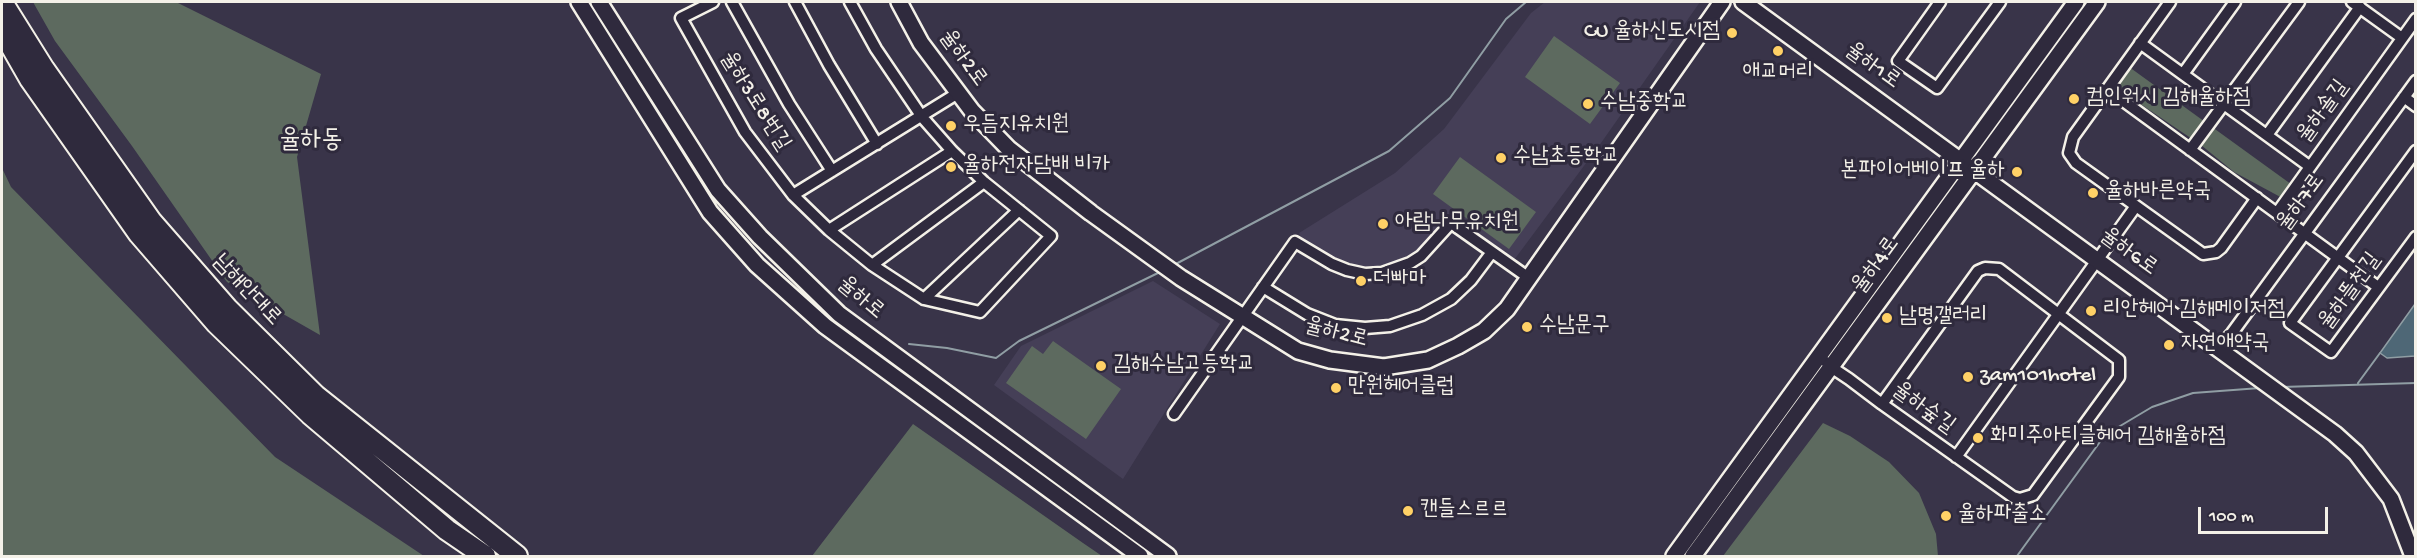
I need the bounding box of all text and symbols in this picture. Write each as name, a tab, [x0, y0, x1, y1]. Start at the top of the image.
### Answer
place label: CU 율하신도시점	[1584, 20, 1720, 46]
street label: 율하2로	[933, 25, 991, 93]
marker: CU 율하신도시점	[1725, 26, 1739, 40]
street label: 율하1로	[1839, 38, 1905, 96]
marker: 애교머리	[1771, 44, 1785, 58]
street label: 율하3로8번길	[713, 48, 795, 156]
place label: 애교머리	[1743, 61, 1813, 87]
street label: 율하솔길	[2293, 76, 2355, 148]
place label: 컴인워시 김해율하점	[2086, 86, 2251, 112]
place label: 수남중학교	[1600, 91, 1689, 117]
marker: 컴인워시 김해율하점	[2067, 92, 2081, 106]
marker: 수남중학교	[1581, 97, 1595, 111]
place label: 우듬지유치원	[963, 113, 1069, 139]
marker: 우듬지유치원	[944, 119, 958, 133]
district label: 율하동	[280, 126, 342, 158]
place label: 수남초등학교	[1513, 145, 1619, 171]
marker: 수남초등학교	[1494, 151, 1508, 165]
place label: 율하전자담배 비카	[963, 154, 1110, 180]
place label: 본파이어베이프 율하	[1840, 159, 2005, 185]
marker: 율하전자담배 비카	[944, 160, 958, 174]
marker: 본파이어베이프 율하	[2010, 165, 2024, 179]
street label: 율하7로	[2272, 169, 2332, 237]
place label: 율하바른약국	[2105, 180, 2211, 206]
marker: 율하바른약국	[2086, 186, 2100, 200]
place label: 아람나무유치원	[1395, 211, 1519, 237]
marker: 아람나무유치원	[1376, 217, 1390, 231]
street label: 율하6로	[2094, 223, 2162, 283]
street label: 율하4로	[1848, 233, 1906, 299]
street label: 율하뜰천길	[2314, 248, 2388, 336]
street label: 남해안대로	[206, 250, 286, 332]
place label: 더빠마	[1373, 268, 1426, 294]
street label: 율하로	[831, 272, 889, 326]
marker: 더빠마	[1354, 274, 1368, 288]
place label: 리안헤어 김해메이저점	[2103, 298, 2285, 324]
marker: 리안헤어 김해메이저점	[2084, 304, 2098, 318]
place label: 남명갤러리	[1899, 305, 1988, 331]
marker: 남명갤러리	[1880, 311, 1894, 325]
street label: 율하2로	[1302, 313, 1370, 355]
place label: 수남문구	[1539, 314, 1610, 340]
marker: 수남문구	[1520, 320, 1534, 334]
place label: 자연애약국	[2181, 332, 2270, 358]
marker: 자연애약국	[2162, 338, 2176, 352]
place label: 김해수남고등학교	[1113, 353, 1255, 379]
marker: 김해수남고등학교	[1094, 359, 1108, 373]
place label: zam101hotel	[1980, 364, 2096, 390]
marker: zam101hotel	[1961, 370, 1975, 384]
place label: 만원헤어클럽	[1348, 375, 1454, 401]
street label: 율하숲길	[1887, 378, 1959, 440]
marker: 만원헤어클럽	[1329, 381, 1343, 395]
place label: 화미주아티클헤어 김해율하점	[1990, 425, 2225, 451]
marker: 화미주아티클헤어 김해율하점	[1971, 431, 1985, 445]
scale bar	[2201, 495, 2332, 533]
place label: 캔들스르르	[1420, 498, 1509, 524]
place label: 율하파출소	[1958, 503, 2047, 529]
marker: 캔들스르르	[1401, 504, 1415, 518]
text: 100 m	[2209, 507, 2254, 528]
marker: 율하파출소	[1939, 509, 1953, 523]

